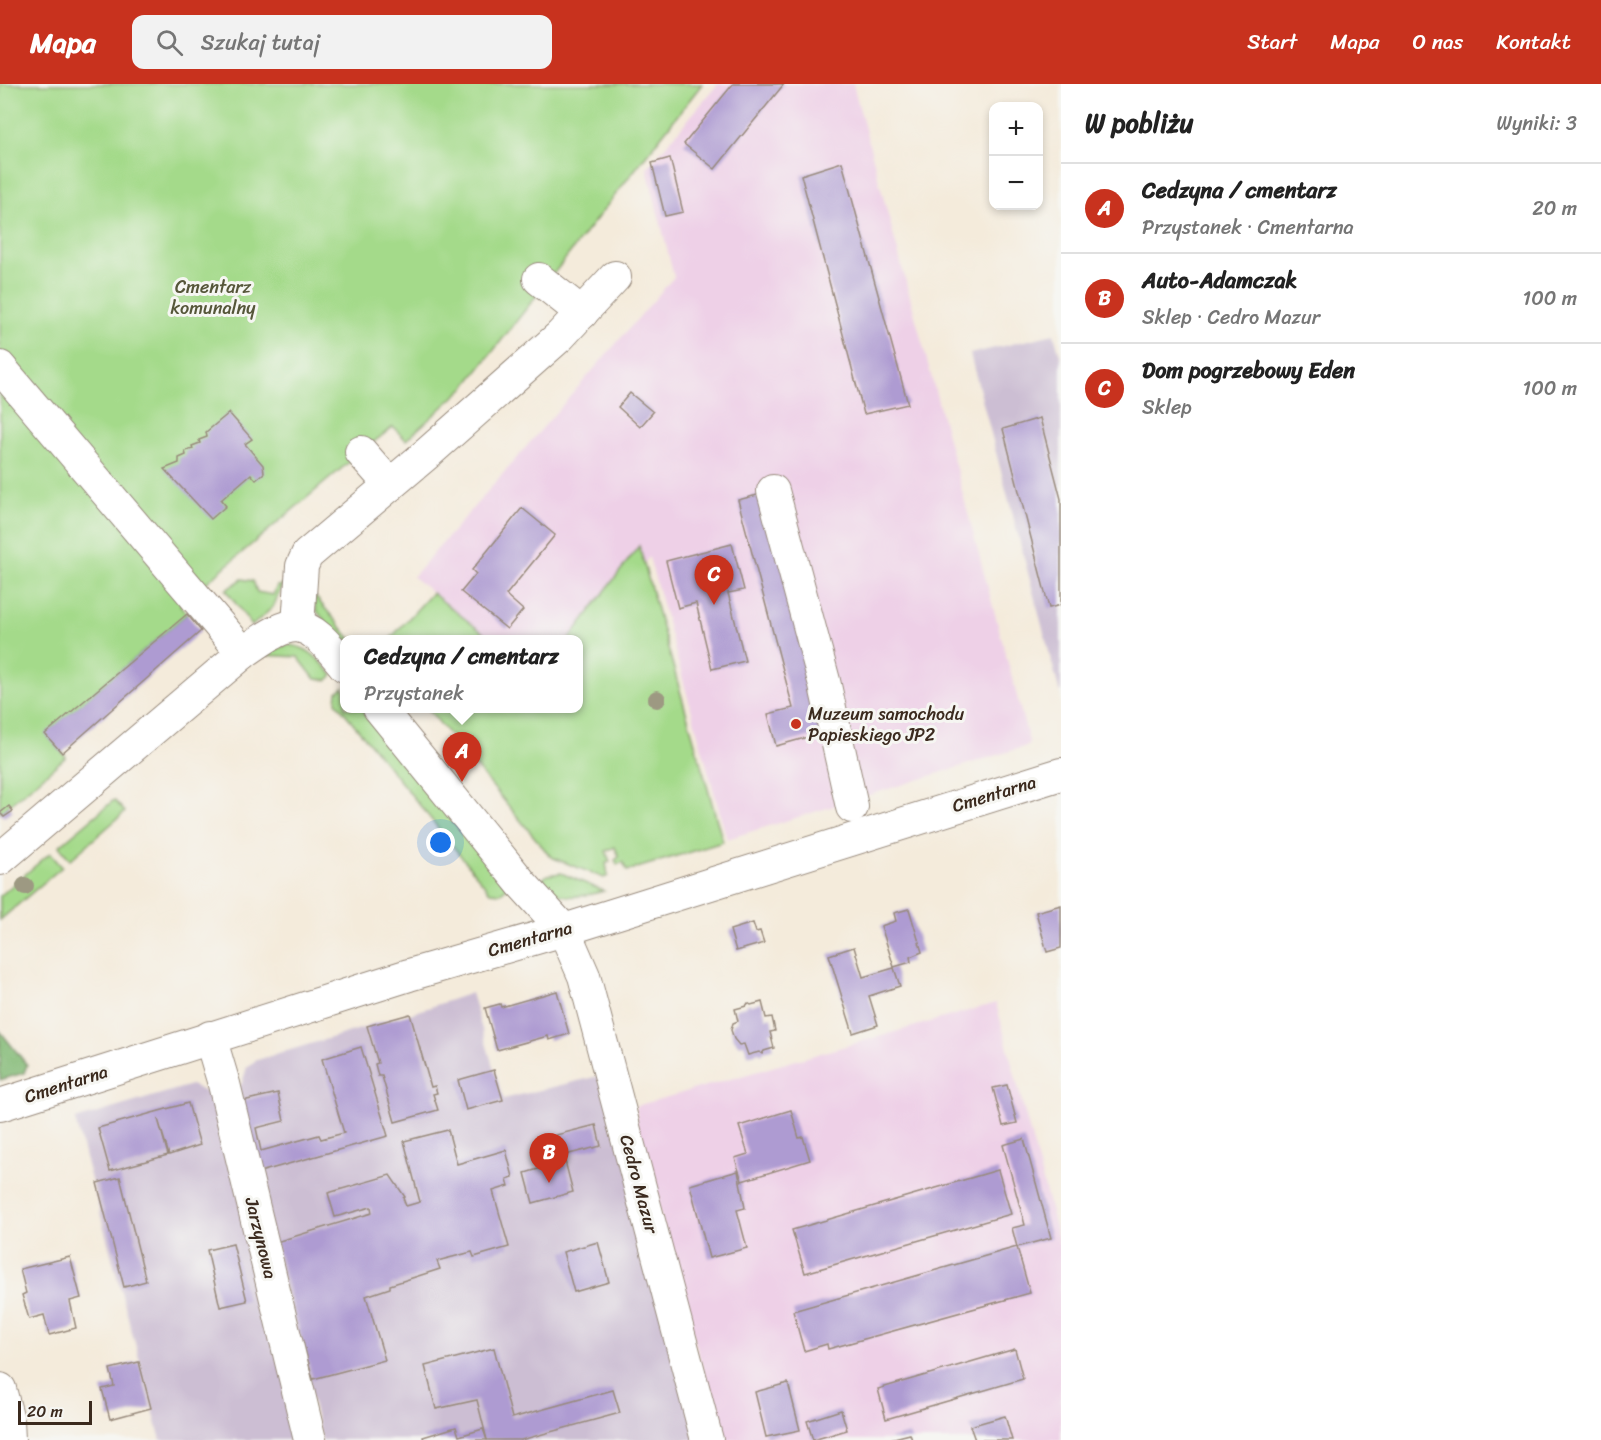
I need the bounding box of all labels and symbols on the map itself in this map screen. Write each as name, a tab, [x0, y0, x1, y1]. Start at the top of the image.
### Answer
park label: Cmentarz komunalny	[170, 271, 256, 324]
pin: C	[694, 556, 734, 605]
place label: Muzeum samochodu Papieskiego JP2	[808, 698, 964, 751]
marker: Muzeum samochodu Papieskiego JP2	[789, 717, 803, 731]
pin: A	[442, 732, 482, 782]
street label: Cmentarna	[948, 766, 1040, 822]
your location	[426, 828, 455, 857]
street label: Cmentarna	[484, 912, 576, 966]
street label: Cmentarna	[20, 1055, 112, 1113]
street label: Cedro Mazur	[610, 1131, 668, 1239]
pin: B	[530, 1134, 568, 1183]
street label: Jarzynowa	[235, 1193, 287, 1282]
scale bar	[18, 1398, 92, 1426]

